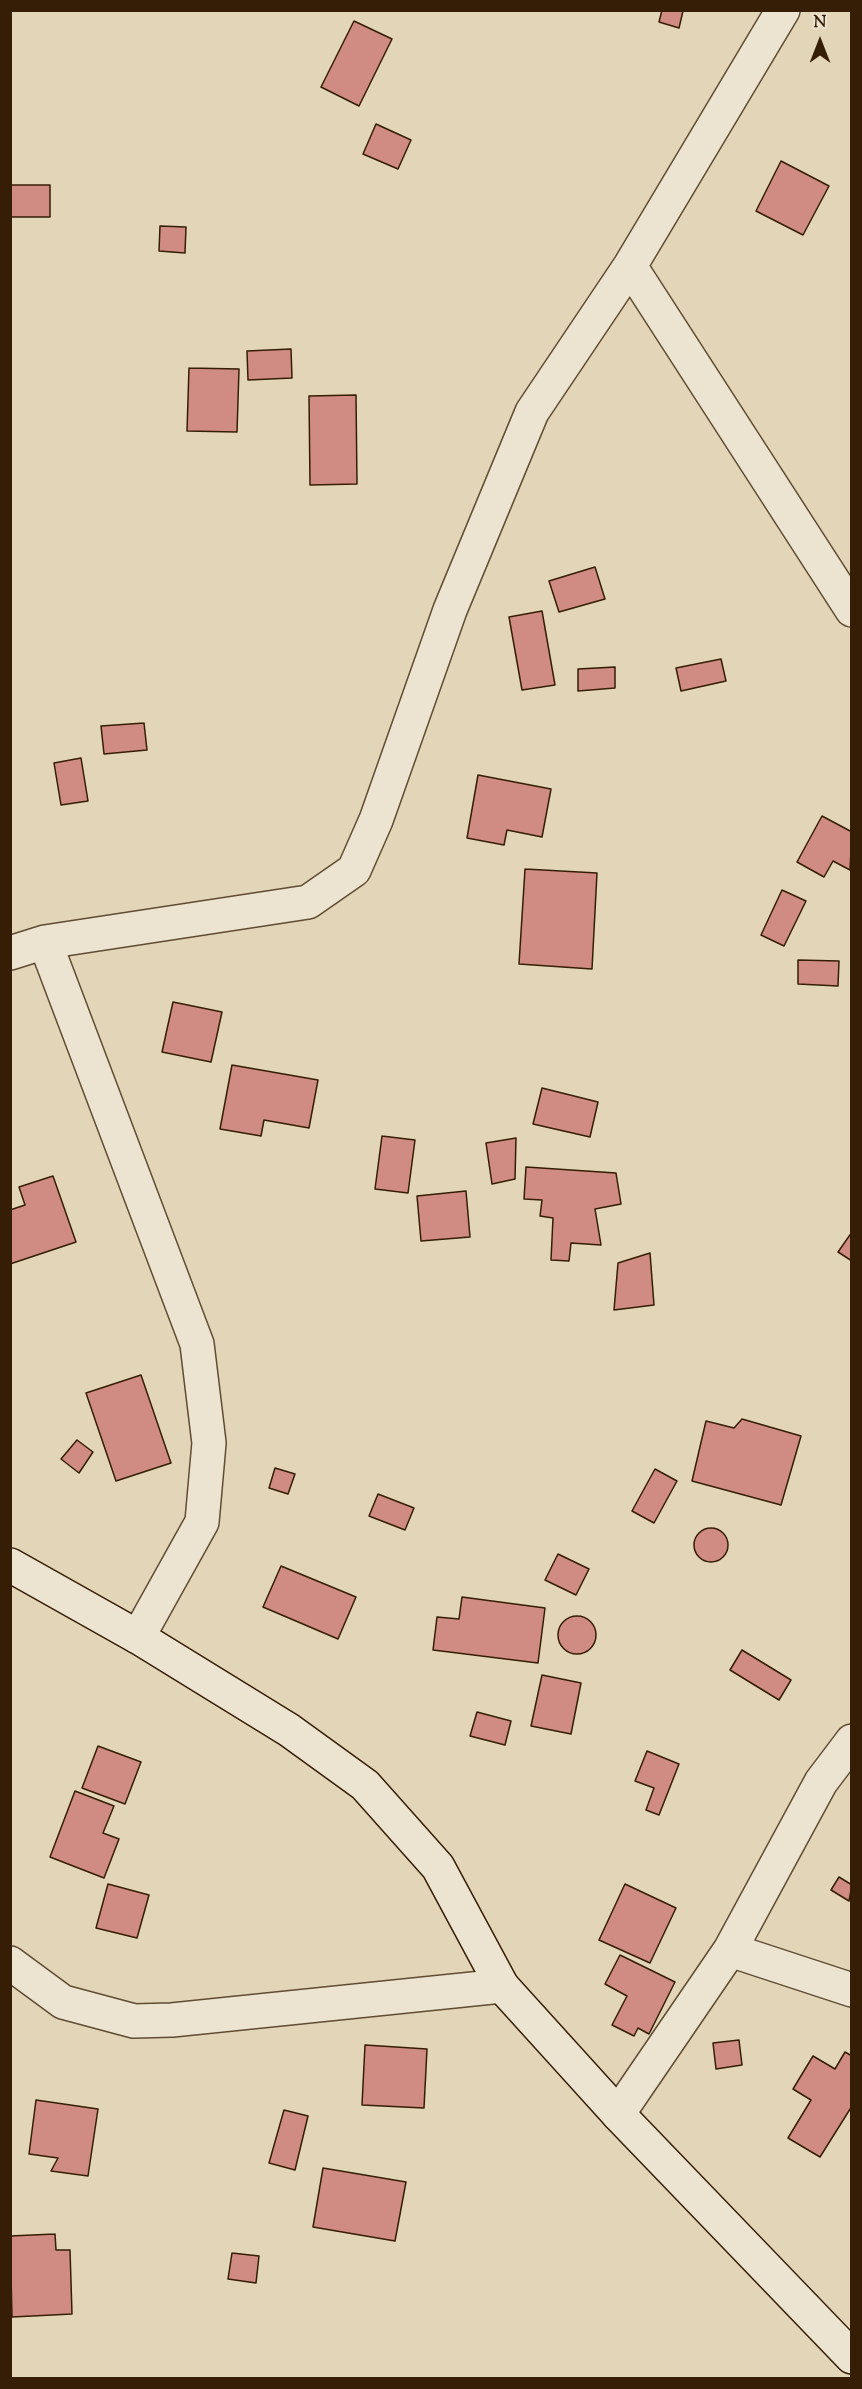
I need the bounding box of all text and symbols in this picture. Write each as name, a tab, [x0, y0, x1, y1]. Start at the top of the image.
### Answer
north arrow	[790, 12, 850, 72]
text: N	[814, 12, 826, 35]

